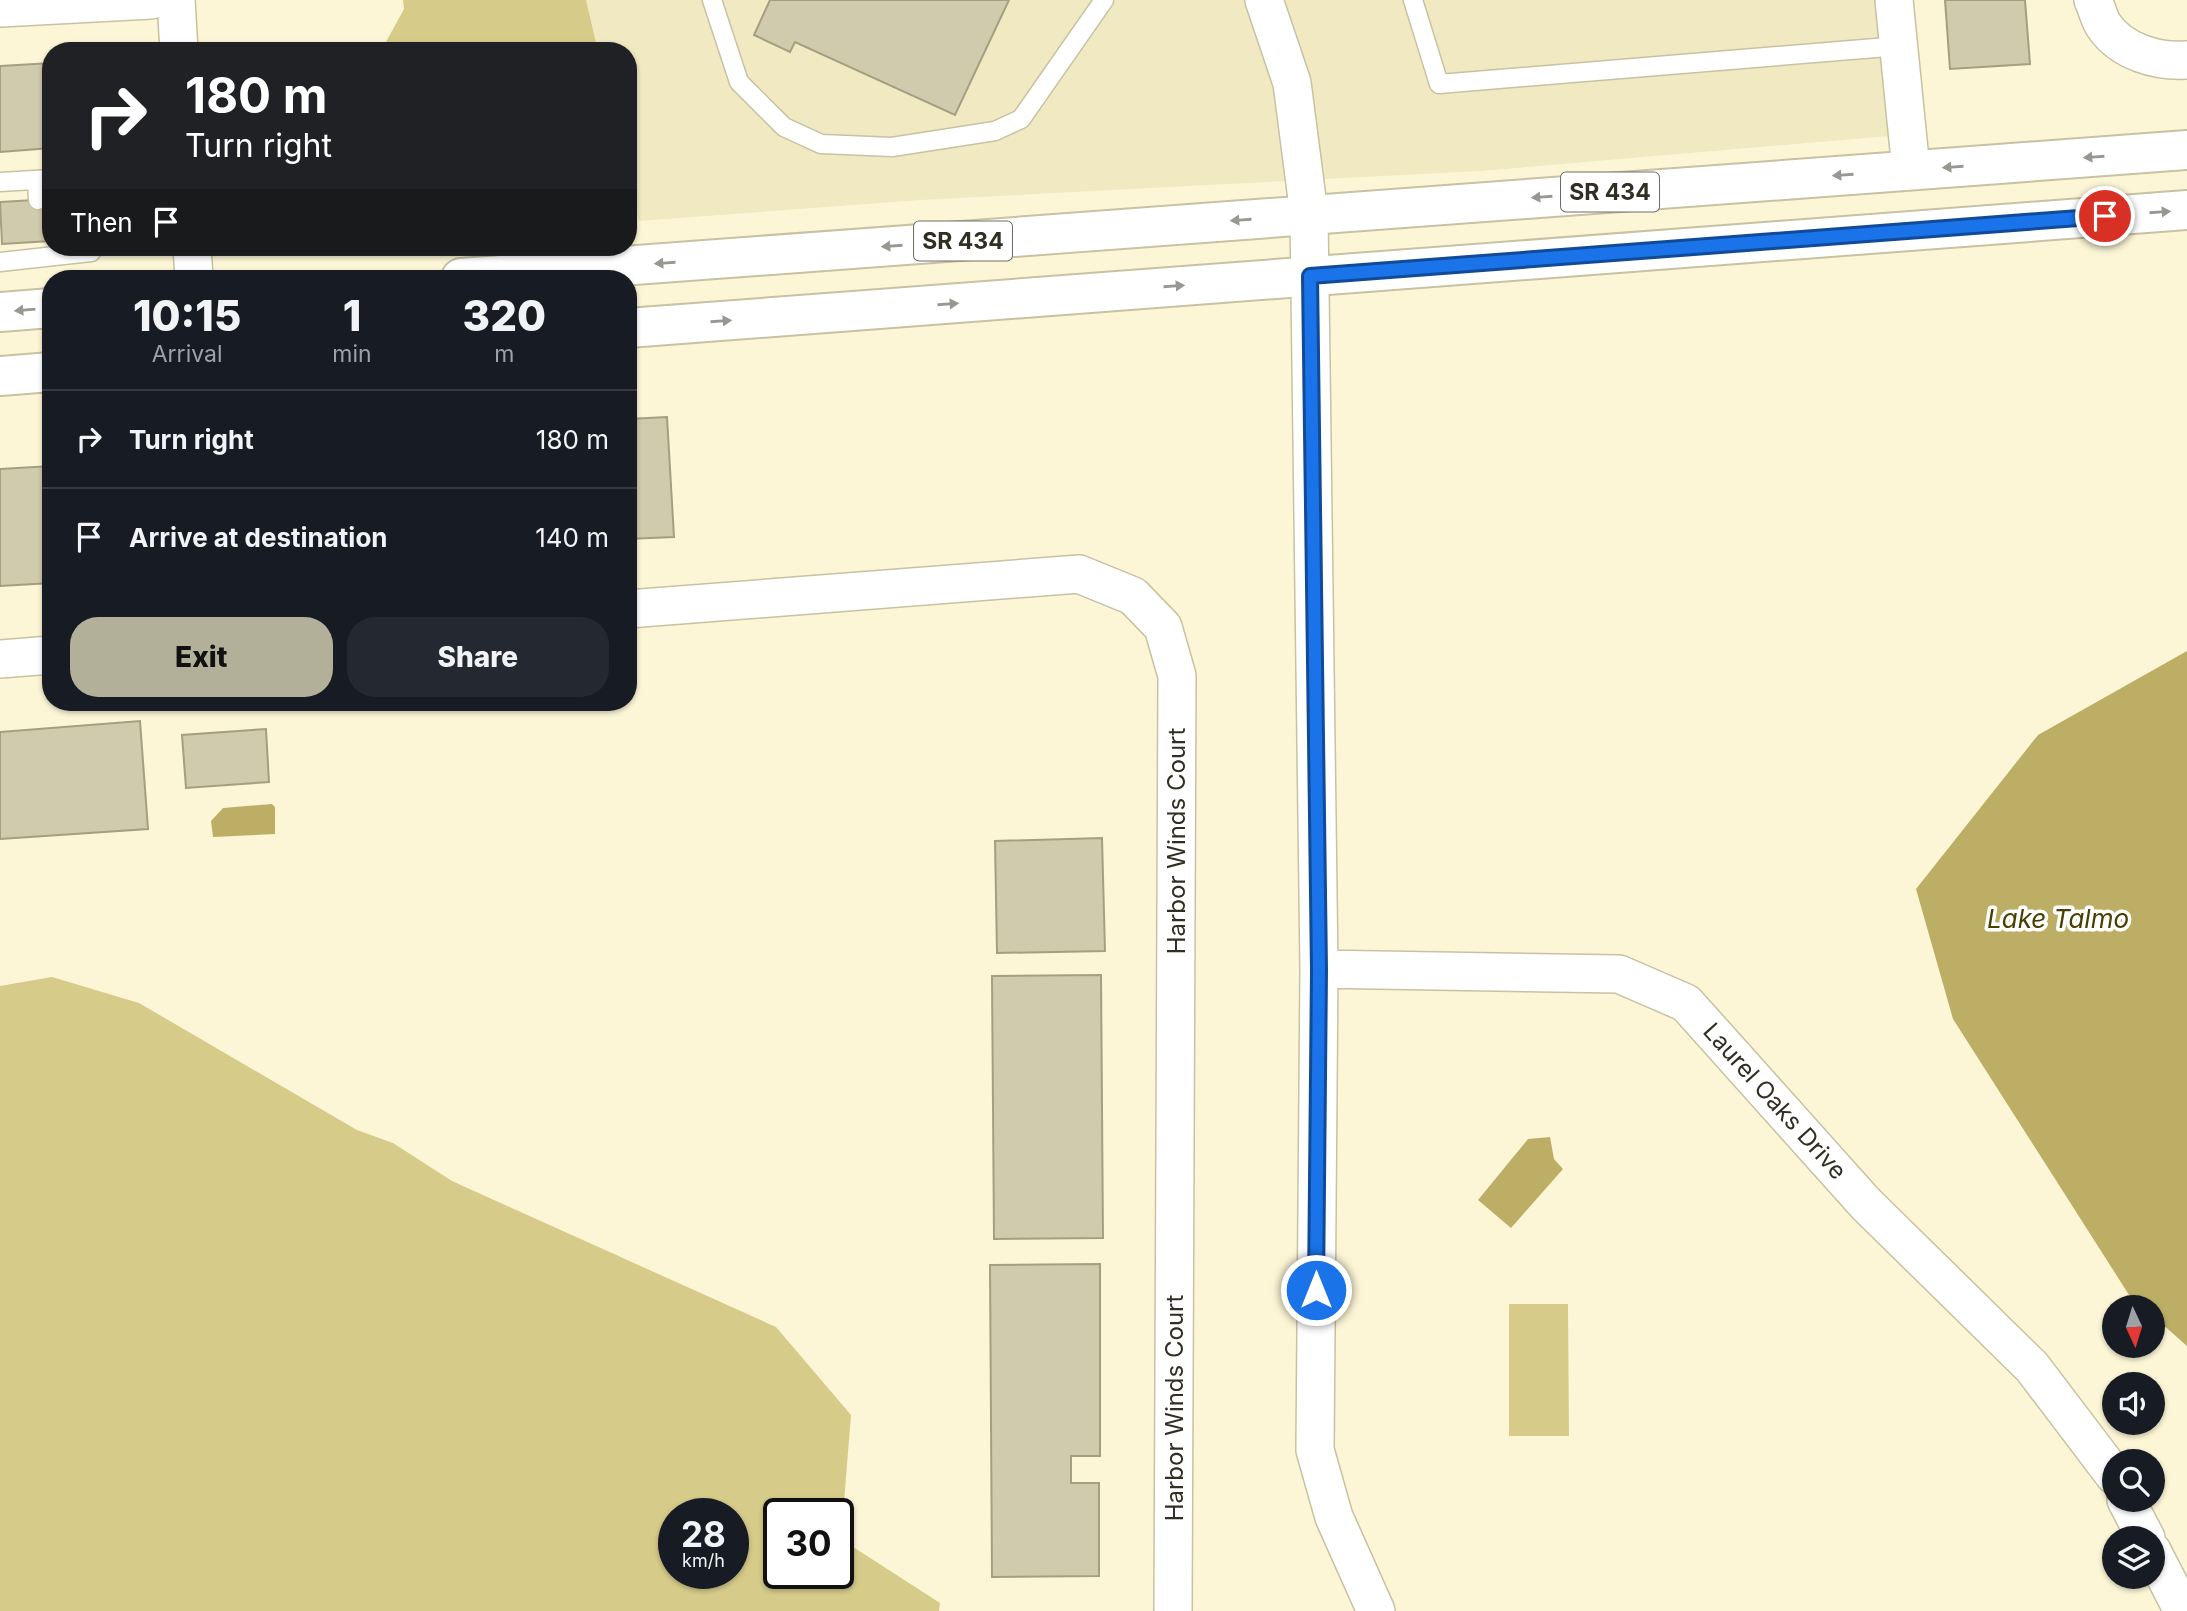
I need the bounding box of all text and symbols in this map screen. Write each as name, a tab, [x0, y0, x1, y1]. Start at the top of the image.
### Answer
text: 180 m	[185, 66, 327, 125]
icon: right	[70, 70, 161, 161]
text: Turn right	[185, 126, 332, 165]
one-way arrow	[2083, 152, 2105, 163]
one-way arrow	[1942, 162, 1964, 173]
one-way arrow	[1831, 170, 1853, 181]
road number: SR 434	[1561, 172, 1659, 211]
pin	[2075, 186, 2135, 246]
one-way arrow	[1531, 192, 1553, 203]
icon: arrive	[2086, 197, 2124, 235]
icon: arrive	[147, 203, 185, 241]
one-way arrow	[2149, 206, 2171, 217]
text: Then	[70, 207, 133, 238]
one-way arrow	[1230, 215, 1252, 226]
road number: SR 434	[914, 222, 1012, 260]
one-way arrow	[881, 241, 903, 252]
one-way arrow	[654, 258, 676, 269]
one-way arrow	[1164, 280, 1186, 291]
text: 10:15	[133, 290, 241, 341]
text: 1	[343, 290, 361, 341]
text: 320	[463, 290, 546, 341]
one-way arrow	[937, 298, 959, 309]
one-way arrow	[14, 305, 36, 316]
one-way arrow	[710, 315, 732, 326]
text: Arrival	[152, 340, 223, 368]
text: min	[332, 340, 372, 368]
text: m	[494, 340, 514, 368]
icon: right	[70, 420, 108, 458]
text: Turn right	[129, 424, 254, 455]
text: 180 m	[536, 424, 609, 455]
icon: arrive	[70, 518, 108, 556]
text: Arrive at destination	[129, 522, 388, 553]
text: 140 m	[535, 522, 609, 553]
button: Exit	[70, 617, 333, 697]
button: Share	[347, 617, 609, 697]
street label: Harbor Winds Court	[1162, 727, 1191, 954]
water label: Lake Talmo	[1987, 903, 2129, 934]
street label: Laurel Oaks Drive	[1697, 1017, 1853, 1185]
position arrow	[1279, 1253, 1353, 1327]
street label: Harbor Winds Court	[1160, 1294, 1189, 1521]
north arrow	[2102, 1295, 2165, 1358]
map controls	[2102, 1295, 2165, 1589]
button: sound	[2102, 1372, 2165, 1435]
button: search	[2102, 1449, 2165, 1512]
speed limit sign: 30	[763, 1498, 854, 1589]
text: 28	[681, 1513, 726, 1555]
button: layers	[2102, 1526, 2165, 1589]
text: km/h	[682, 1550, 725, 1571]

